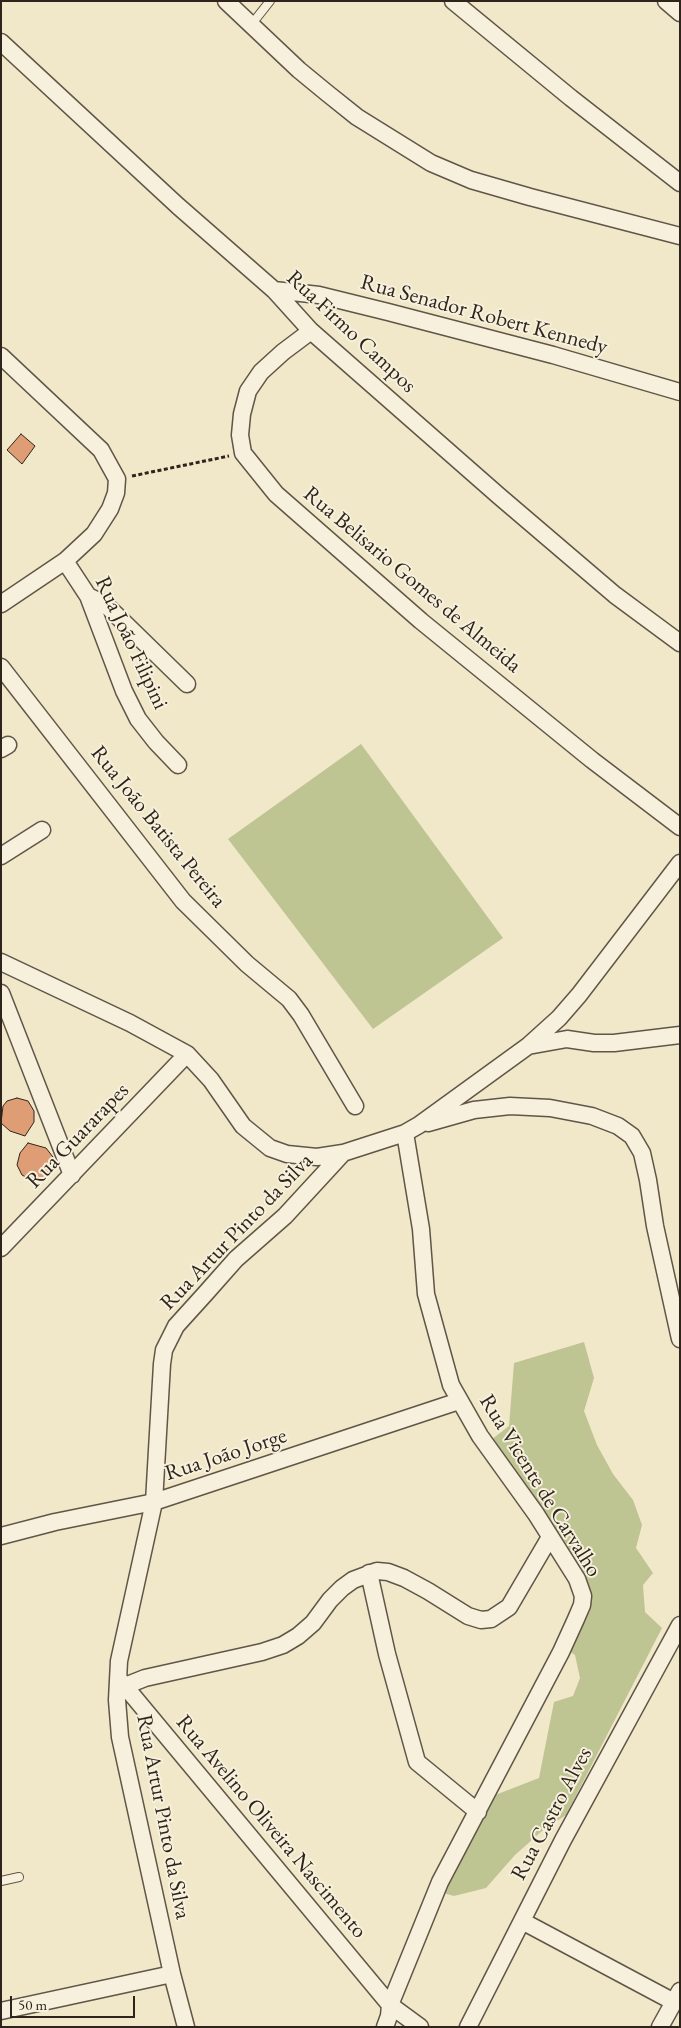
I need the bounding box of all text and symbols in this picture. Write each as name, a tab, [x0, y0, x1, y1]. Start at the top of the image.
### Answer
street label: Rua Firmo Campos	[281, 265, 421, 399]
street label: Rua Senador Robert Kennedy	[358, 269, 610, 361]
street label: Rua Belisario Gomes de Almeida	[298, 481, 526, 679]
street label: Rua João Filipini	[89, 572, 173, 714]
street label: Rua João Batista Pereira	[85, 741, 231, 913]
street label: Rua Guararapes	[21, 1078, 135, 1194]
street label: Rua Artur Pinto da Silva	[155, 1148, 319, 1316]
street label: Rua Vicente de Carvalho	[473, 1390, 607, 1582]
street label: Rua João Jorge	[162, 1423, 290, 1487]
street label: Rua Avelino Oliveira Nascimento	[170, 1710, 372, 1944]
street label: Rua Artur Pinto da Silva	[130, 1712, 196, 1922]
street label: Rua Castro Alves	[506, 1743, 598, 1885]
scale bar	[12, 1986, 138, 2018]
text: 50 m	[18, 1995, 47, 2014]

